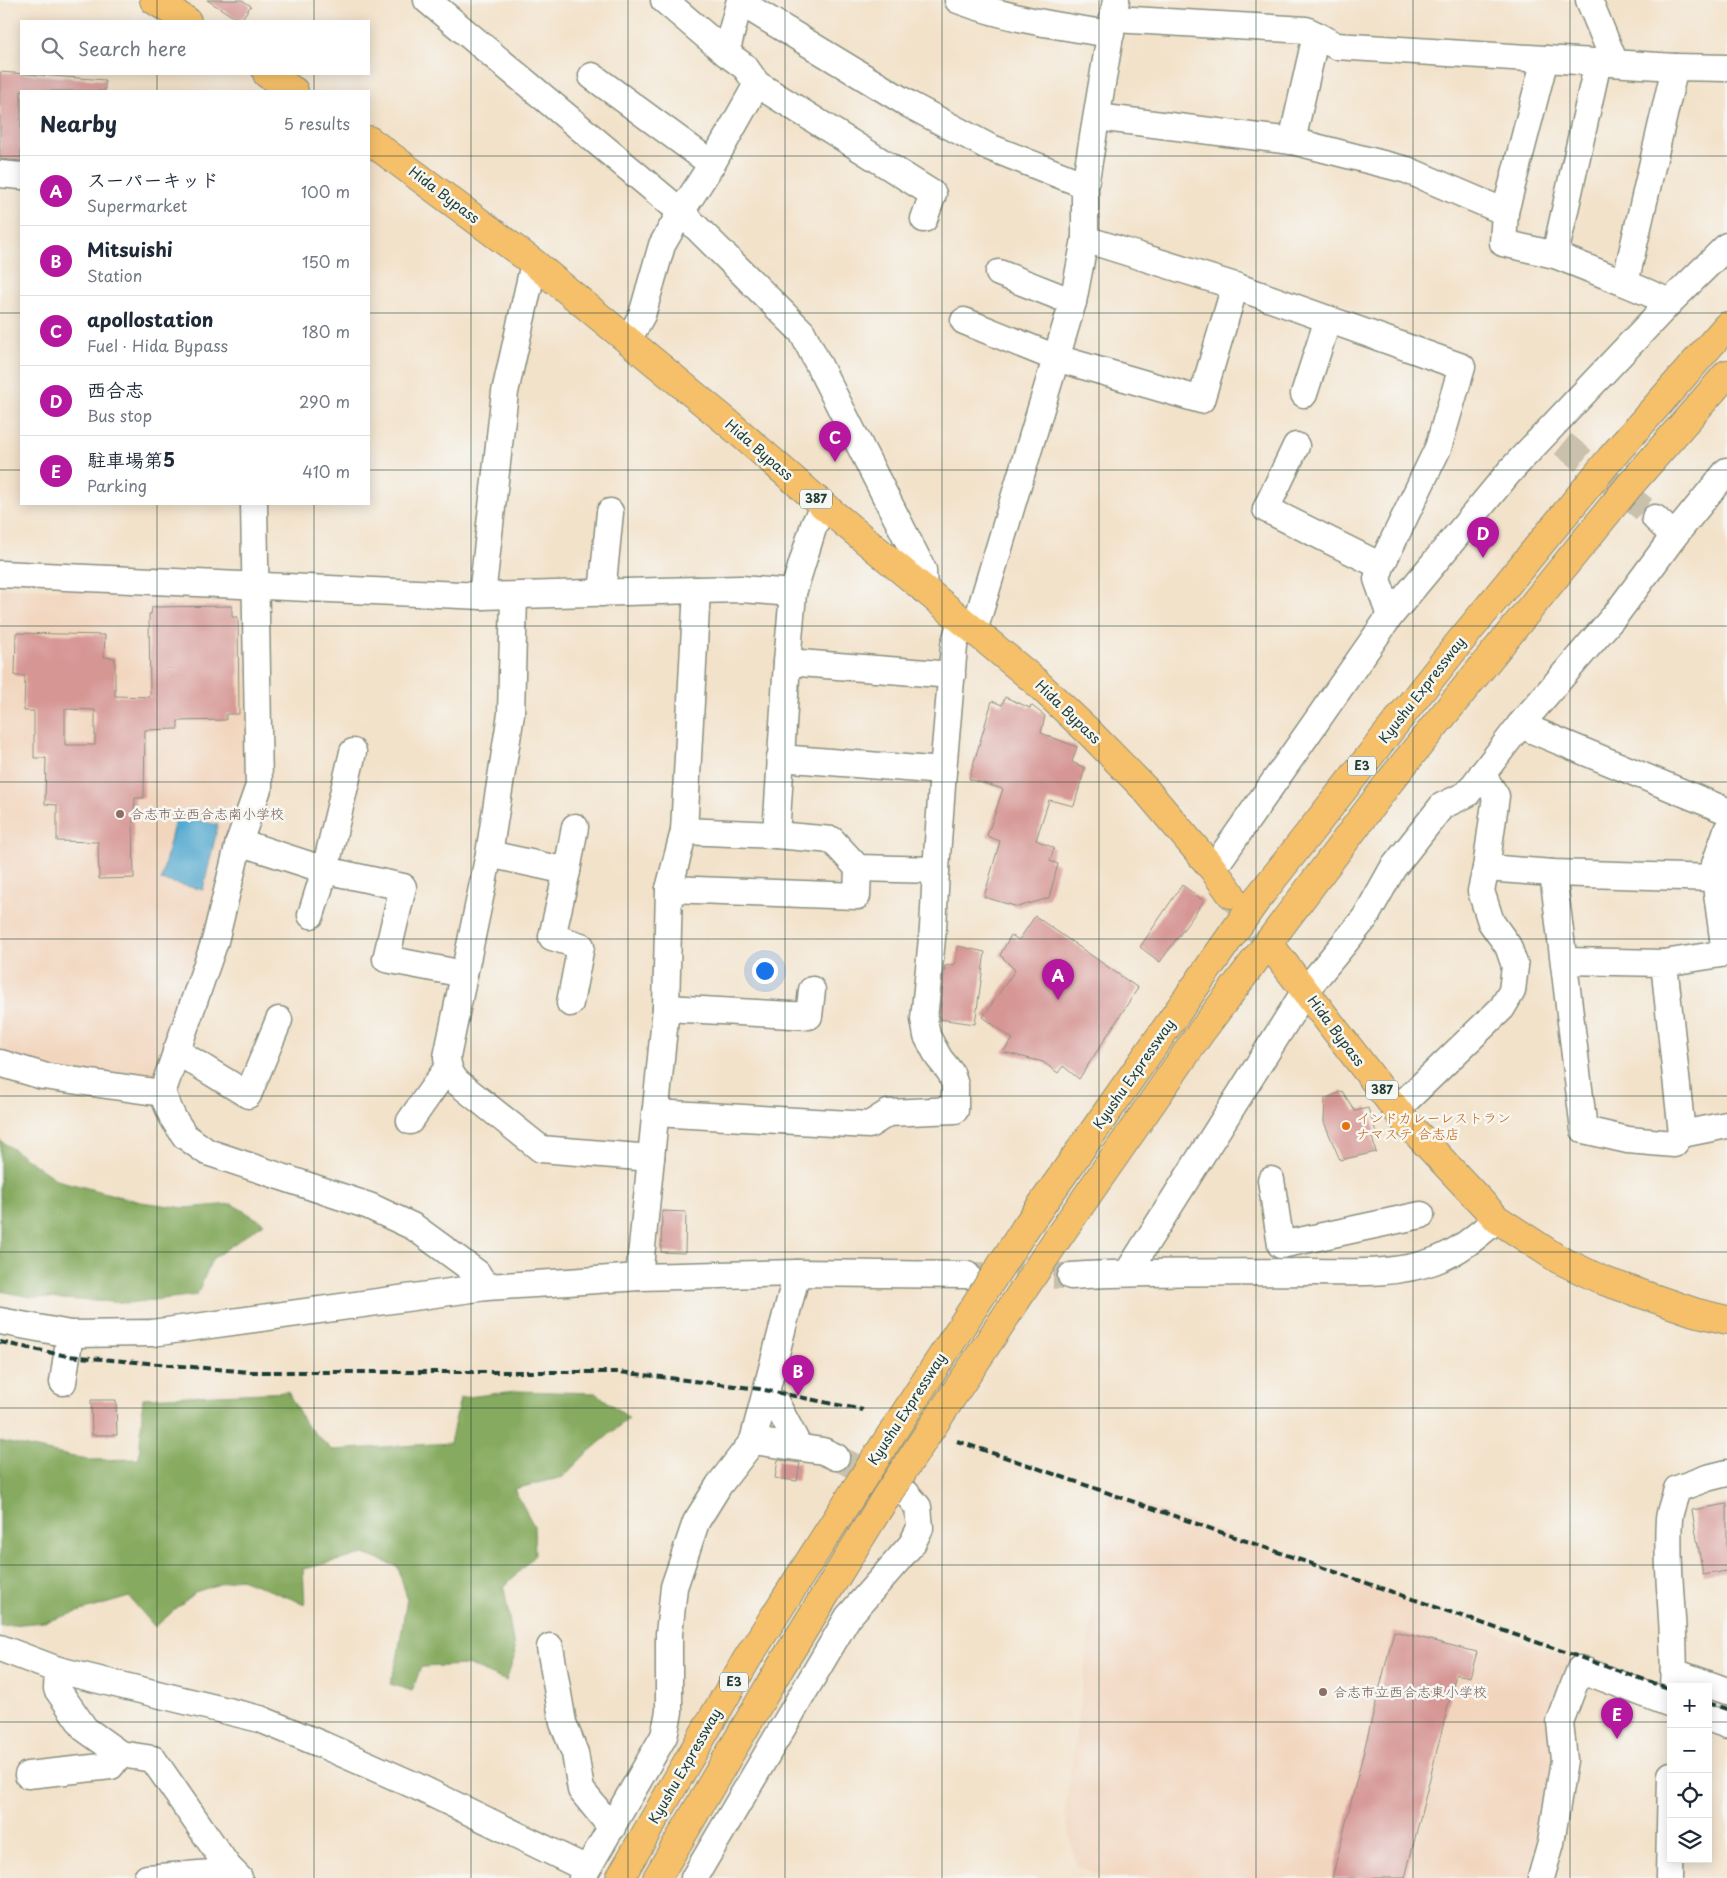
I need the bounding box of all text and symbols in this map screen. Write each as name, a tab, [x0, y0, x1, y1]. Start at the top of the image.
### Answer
search box	[20, 20, 370, 75]
icon: search	[38, 34, 66, 62]
text: Search here	[78, 34, 187, 62]
text: Nearby	[40, 107, 117, 139]
text: 5 results	[283, 111, 350, 135]
street label: Hida Bypass	[404, 161, 484, 228]
text: スーパーキッド	[87, 165, 219, 193]
text: A	[50, 179, 62, 203]
text: 100 m	[301, 179, 350, 203]
text: Supermarket	[87, 193, 187, 217]
text: Mitsuishi	[87, 235, 173, 263]
text: B	[51, 249, 61, 273]
text: 150 m	[302, 249, 350, 273]
text: Station	[87, 263, 142, 287]
text: apollostation	[87, 305, 213, 333]
text: C	[50, 319, 62, 343]
text: 180 m	[302, 319, 350, 343]
text: Fuel · Hida Bypass	[87, 333, 228, 357]
text: 西合志	[87, 375, 144, 403]
text: D	[50, 389, 62, 413]
text: 290 m	[299, 389, 350, 413]
text: Bus stop	[87, 403, 152, 427]
street label: Hida Bypass	[721, 414, 798, 485]
pin: C	[819, 421, 851, 462]
text: 駐車場第5	[87, 445, 175, 473]
text: E	[51, 459, 61, 483]
text: 410 m	[302, 459, 350, 483]
text: Parking	[87, 473, 147, 497]
road number: 387	[800, 489, 832, 508]
pin: D	[1467, 517, 1499, 558]
street label: Kyushu Expressway	[1373, 632, 1470, 747]
street label: Hida Bypass	[1031, 675, 1106, 749]
road number: E3	[1348, 756, 1376, 776]
place label: 合志市立西合志南小学校	[130, 803, 284, 824]
marker: 合志市立西合志南小学校	[114, 808, 126, 820]
your location	[752, 958, 778, 984]
pin: A	[1042, 959, 1074, 1000]
street label: Hida Bypass	[1303, 991, 1370, 1071]
street label: Kyushu Expressway	[1088, 1014, 1180, 1133]
road number: 387	[1366, 1080, 1398, 1100]
place label: インドカレーレストラン ナマステ 合志店	[1356, 1107, 1511, 1144]
marker: インドカレーレストラン ナマステ 合志店	[1340, 1120, 1352, 1132]
street label: Kyushu Expressway	[862, 1348, 951, 1469]
pin: B	[782, 1355, 814, 1396]
road number: E3	[720, 1672, 748, 1691]
place label: 合志市立西合志東小学校	[1333, 1681, 1487, 1702]
map controls	[1667, 1683, 1712, 1863]
button: +	[1667, 1683, 1712, 1728]
marker: 合志市立西合志東小学校	[1317, 1686, 1329, 1698]
pin: E	[1601, 1698, 1633, 1739]
street label: Kyushu Expressway	[643, 1704, 726, 1827]
button: −	[1667, 1728, 1712, 1773]
button: locate	[1667, 1773, 1712, 1818]
button: layers	[1667, 1818, 1712, 1863]

